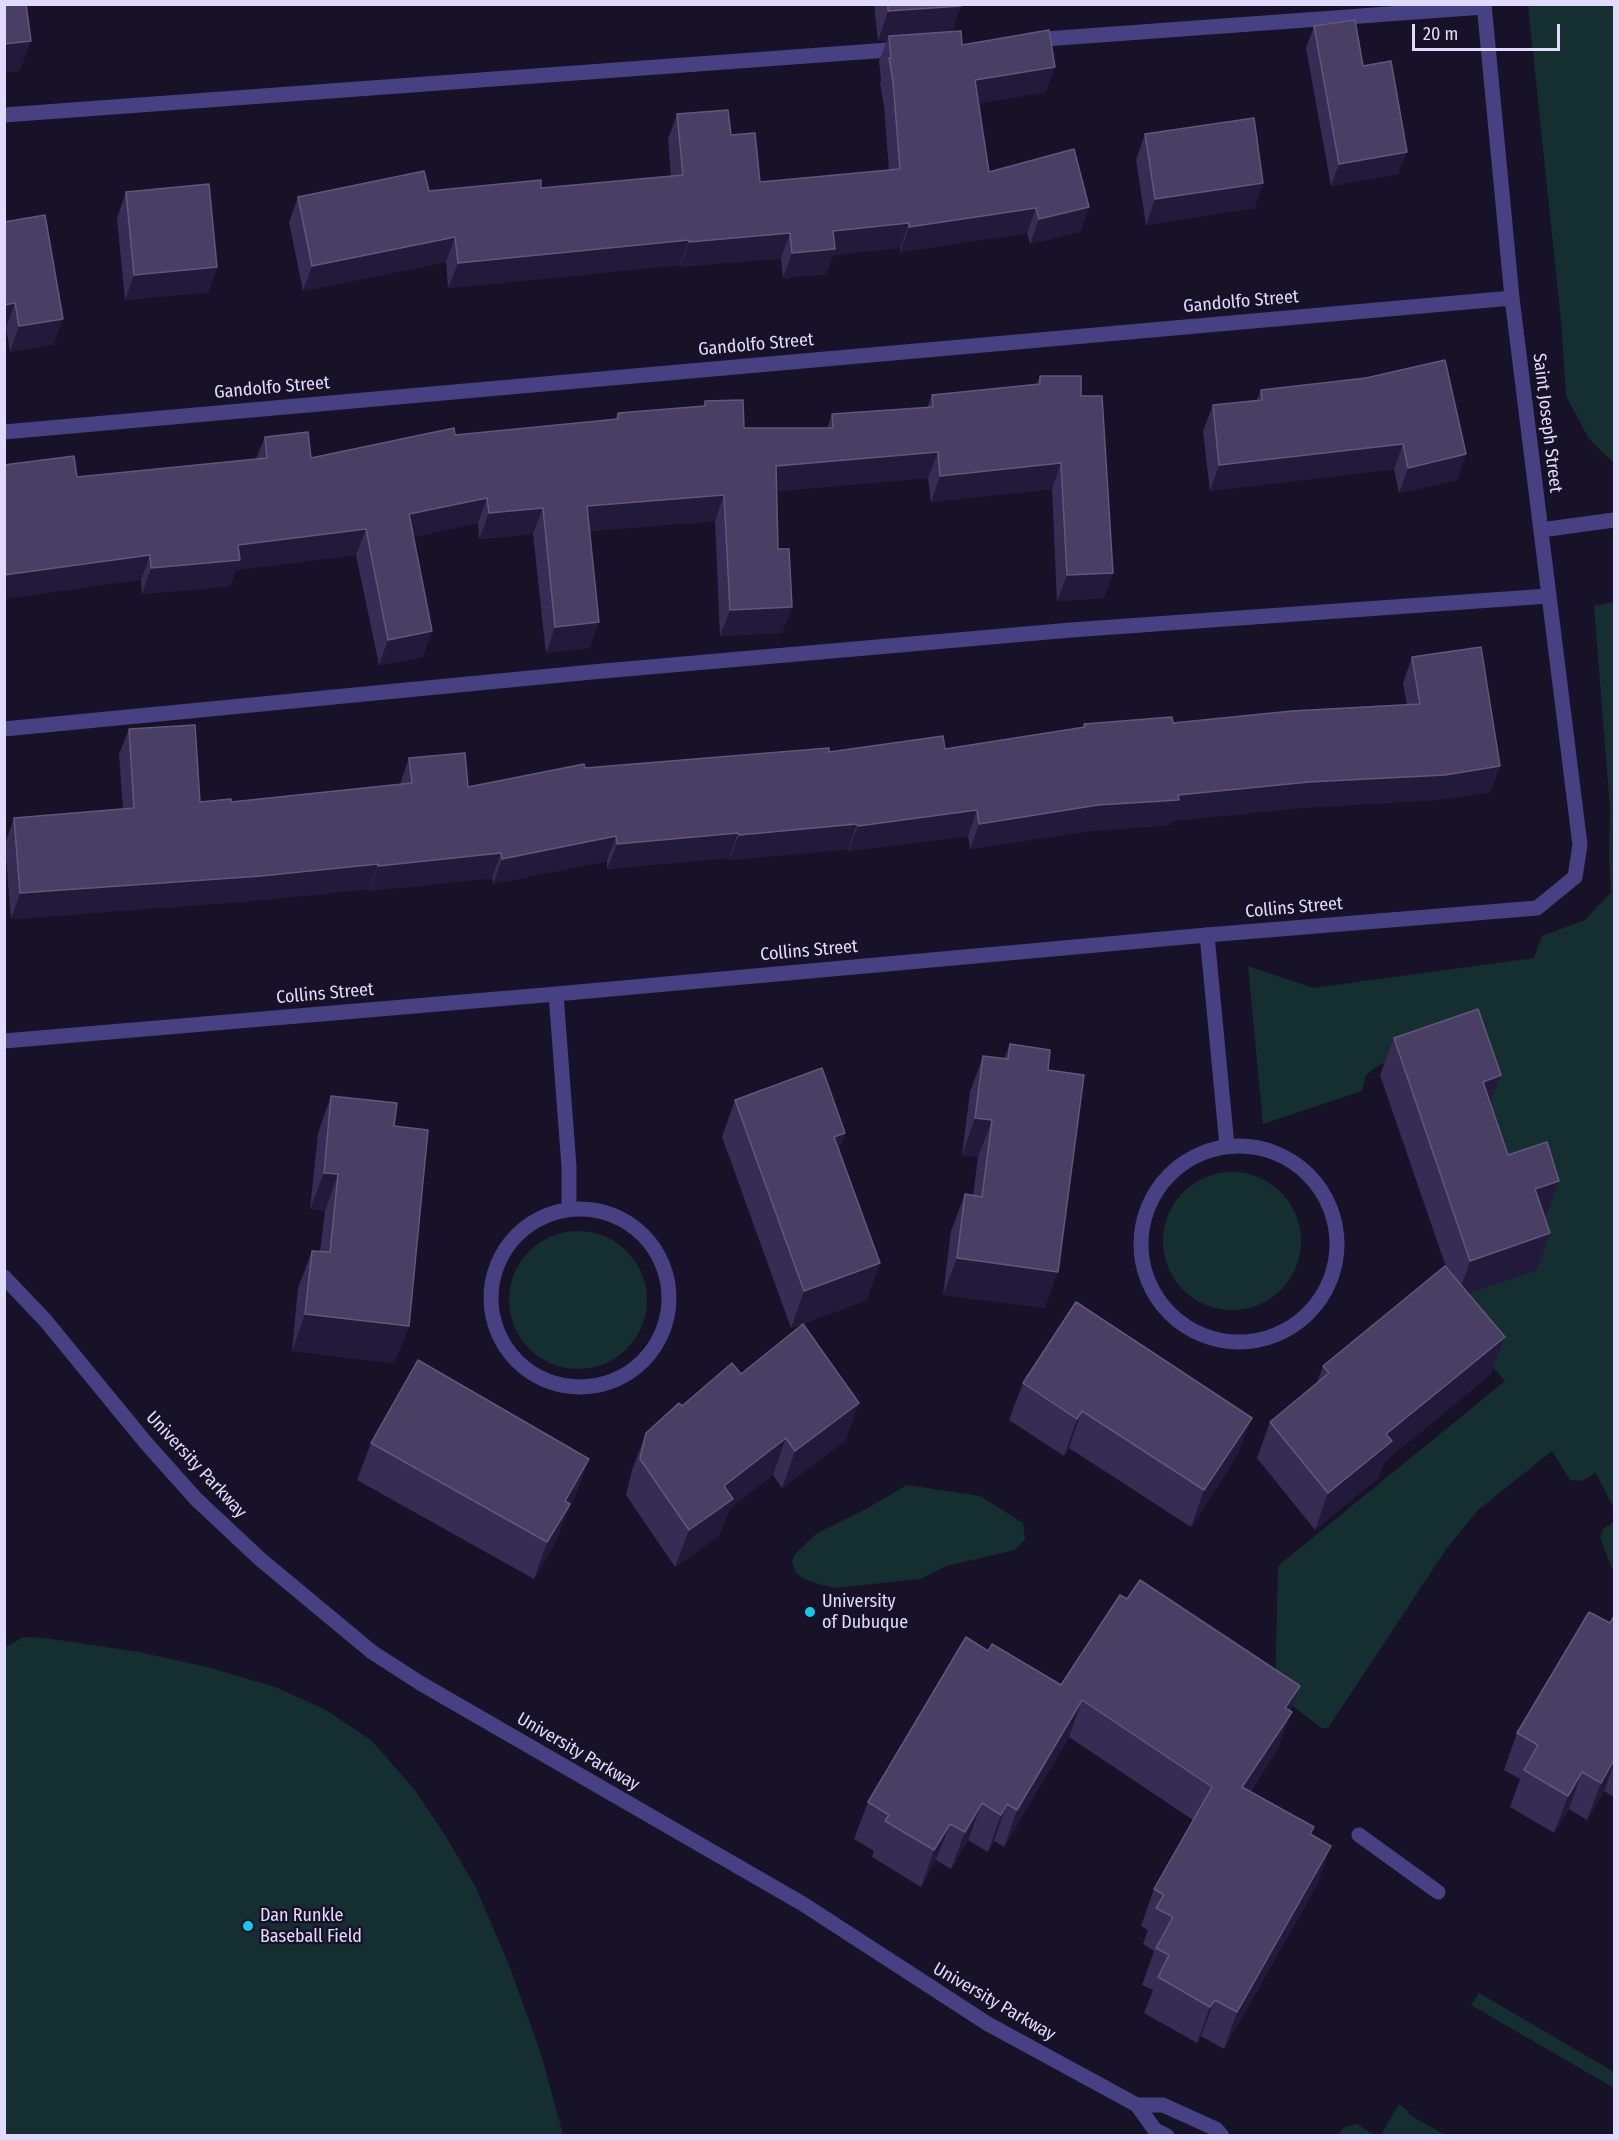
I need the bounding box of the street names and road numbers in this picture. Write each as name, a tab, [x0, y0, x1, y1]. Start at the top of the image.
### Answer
street label: Gandolfo Street	[1182, 286, 1300, 318]
street label: Gandolfo Street	[697, 329, 815, 361]
street label: Saint Joseph Street	[1528, 352, 1566, 494]
street label: Gandolfo Street	[213, 372, 331, 404]
street label: Collins Street	[1244, 893, 1344, 923]
street label: Collins Street	[759, 936, 859, 966]
street label: Collins Street	[275, 979, 375, 1009]
street label: University Parkway	[141, 1407, 251, 1523]
street label: University Parkway	[513, 1708, 643, 1796]
street label: University Parkway	[929, 1958, 1059, 2046]

